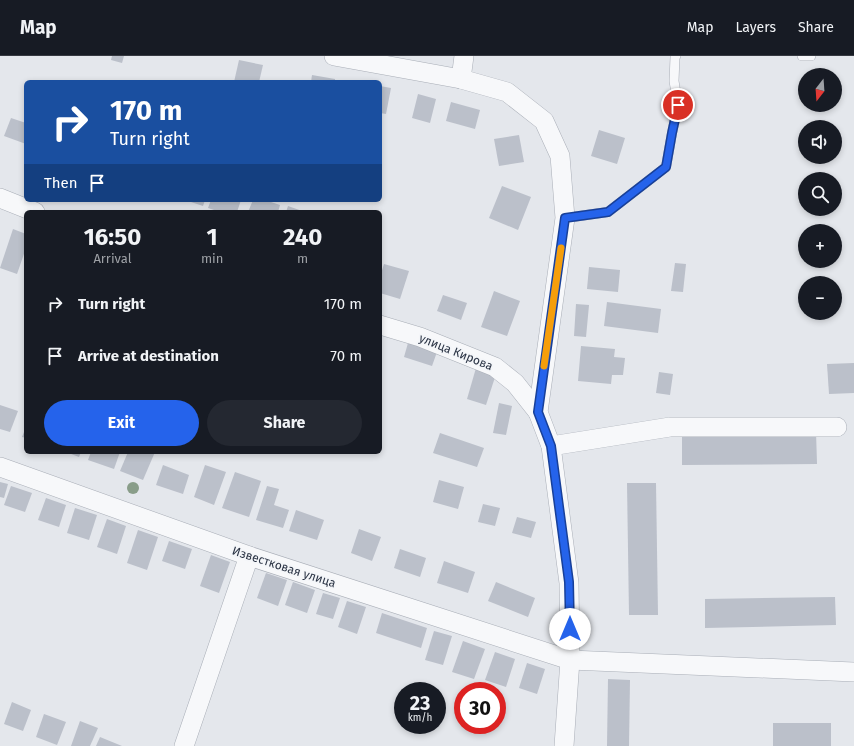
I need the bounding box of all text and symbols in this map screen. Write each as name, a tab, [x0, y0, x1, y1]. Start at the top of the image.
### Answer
text: Map	[20, 16, 57, 39]
text: Map	[687, 19, 713, 36]
text: Layers	[735, 19, 776, 36]
text: Share	[798, 19, 834, 36]
north arrow	[798, 68, 842, 112]
map controls	[798, 68, 842, 320]
pin	[661, 88, 695, 122]
text: 170 m	[110, 94, 182, 127]
icon: arrive	[667, 94, 689, 116]
icon: right	[44, 96, 96, 148]
button: sound	[798, 120, 842, 164]
text: Turn right	[110, 128, 190, 150]
icon: arrive	[86, 172, 108, 194]
button: search	[798, 172, 842, 216]
text: Then	[44, 174, 78, 192]
text: 16:50	[84, 223, 141, 251]
text: 1	[207, 223, 218, 251]
text: 240	[283, 223, 322, 251]
button: +	[798, 224, 842, 268]
text: Arrival	[93, 251, 131, 266]
text: min	[201, 251, 223, 266]
text: m	[297, 251, 308, 266]
button: −	[798, 276, 842, 320]
icon: right	[44, 293, 66, 315]
text: Turn right	[78, 295, 145, 313]
text: 170 m	[324, 295, 362, 313]
street label: улица Кирова	[417, 331, 495, 373]
icon: arrive	[44, 345, 66, 367]
text: Arrive at destination	[78, 347, 219, 365]
text: 70 m	[330, 347, 362, 365]
button: Exit	[44, 400, 199, 446]
button: Share	[207, 400, 362, 446]
street label: Известковая улица	[230, 544, 338, 590]
position arrow	[549, 608, 591, 650]
speed limit sign: 30	[454, 682, 506, 734]
text: 23	[410, 691, 430, 715]
text: km/h	[408, 712, 432, 724]

